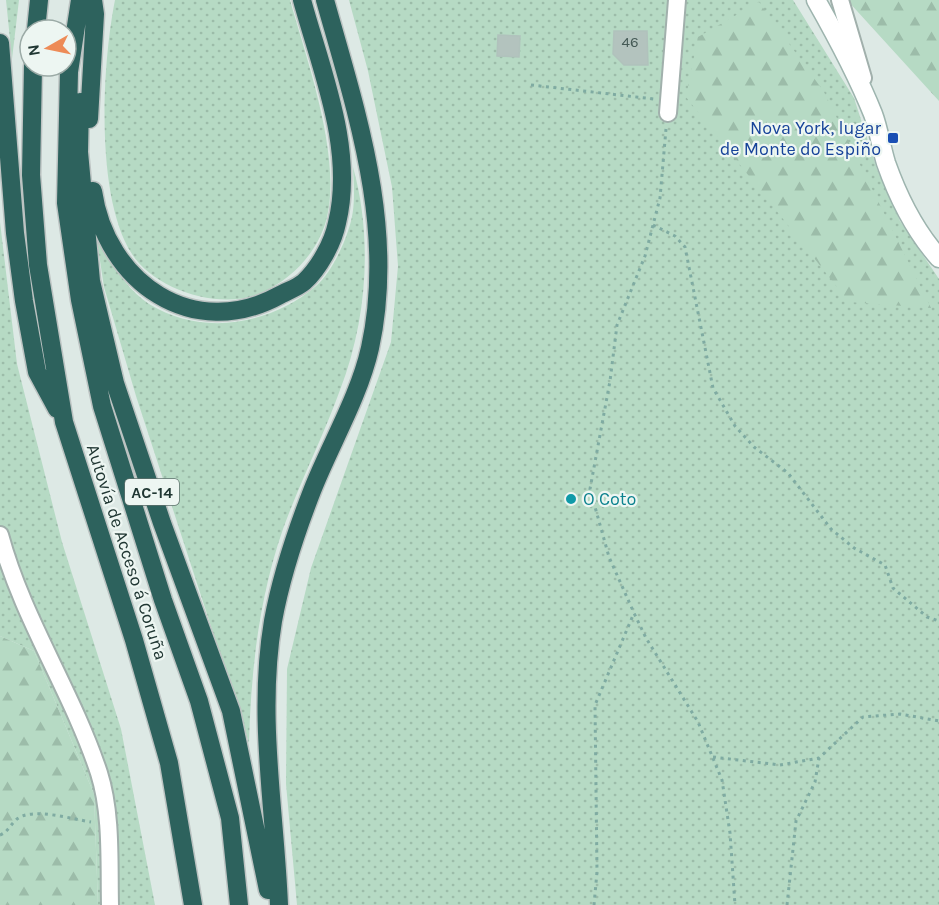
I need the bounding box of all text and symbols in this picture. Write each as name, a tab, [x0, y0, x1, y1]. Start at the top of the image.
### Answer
north arrow	[18, 18, 78, 78]
house number: 46	[622, 33, 638, 51]
text: N	[23, 43, 44, 57]
place label: Nova York, lugar de Monte do Espiño	[720, 117, 881, 160]
marker: Nova York, lugar de Monte do Espiño	[886, 131, 900, 145]
street label: Autovía de Acceso á Coruña	[82, 441, 172, 663]
road number: AC-14	[125, 479, 179, 505]
place label: O Coto	[583, 488, 636, 510]
marker: O Coto	[564, 492, 578, 506]

